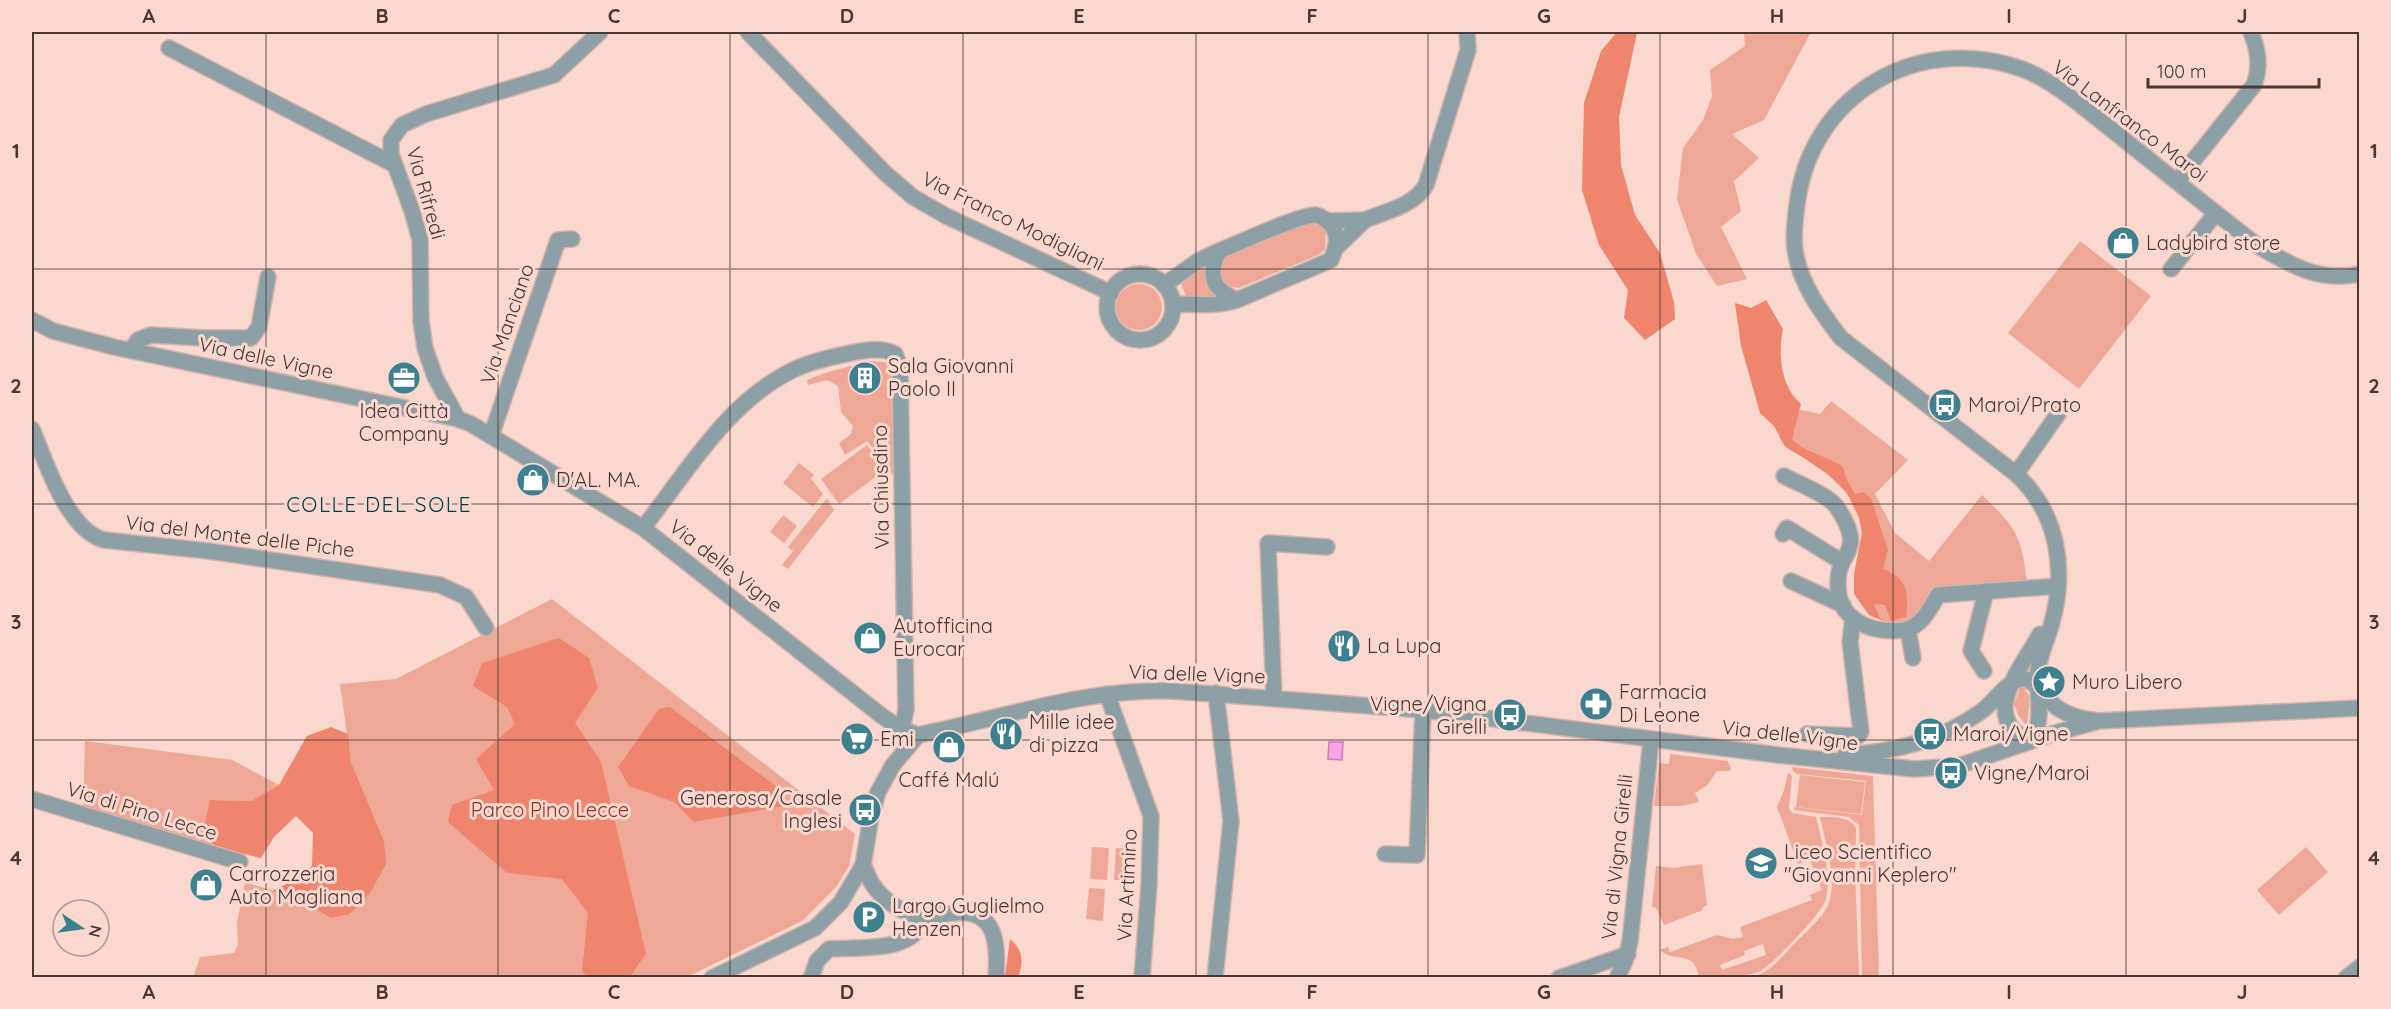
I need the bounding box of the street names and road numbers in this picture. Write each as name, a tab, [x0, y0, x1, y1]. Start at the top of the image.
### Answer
street label: Via Lanfranco Maroi	[2048, 54, 2213, 187]
street label: Via Rifredi	[401, 144, 452, 242]
street label: Via Franco Modigliani	[918, 166, 1108, 276]
street label: Via Manciano	[474, 260, 539, 387]
street label: Via delle Vigne	[196, 331, 336, 384]
street label: Via Chiusdino	[867, 424, 894, 550]
street label: Via del Monte delle Piche	[124, 509, 356, 562]
street label: Via delle Vigne	[665, 514, 788, 618]
street label: Via delle Vigne	[1128, 659, 1266, 688]
street label: Via delle Vigne	[1720, 714, 1860, 755]
street label: Via di Vigna Girelli	[1595, 773, 1638, 941]
street label: Via di Pino Lecce	[64, 776, 221, 845]
street label: Via Artimino	[1111, 828, 1142, 942]

